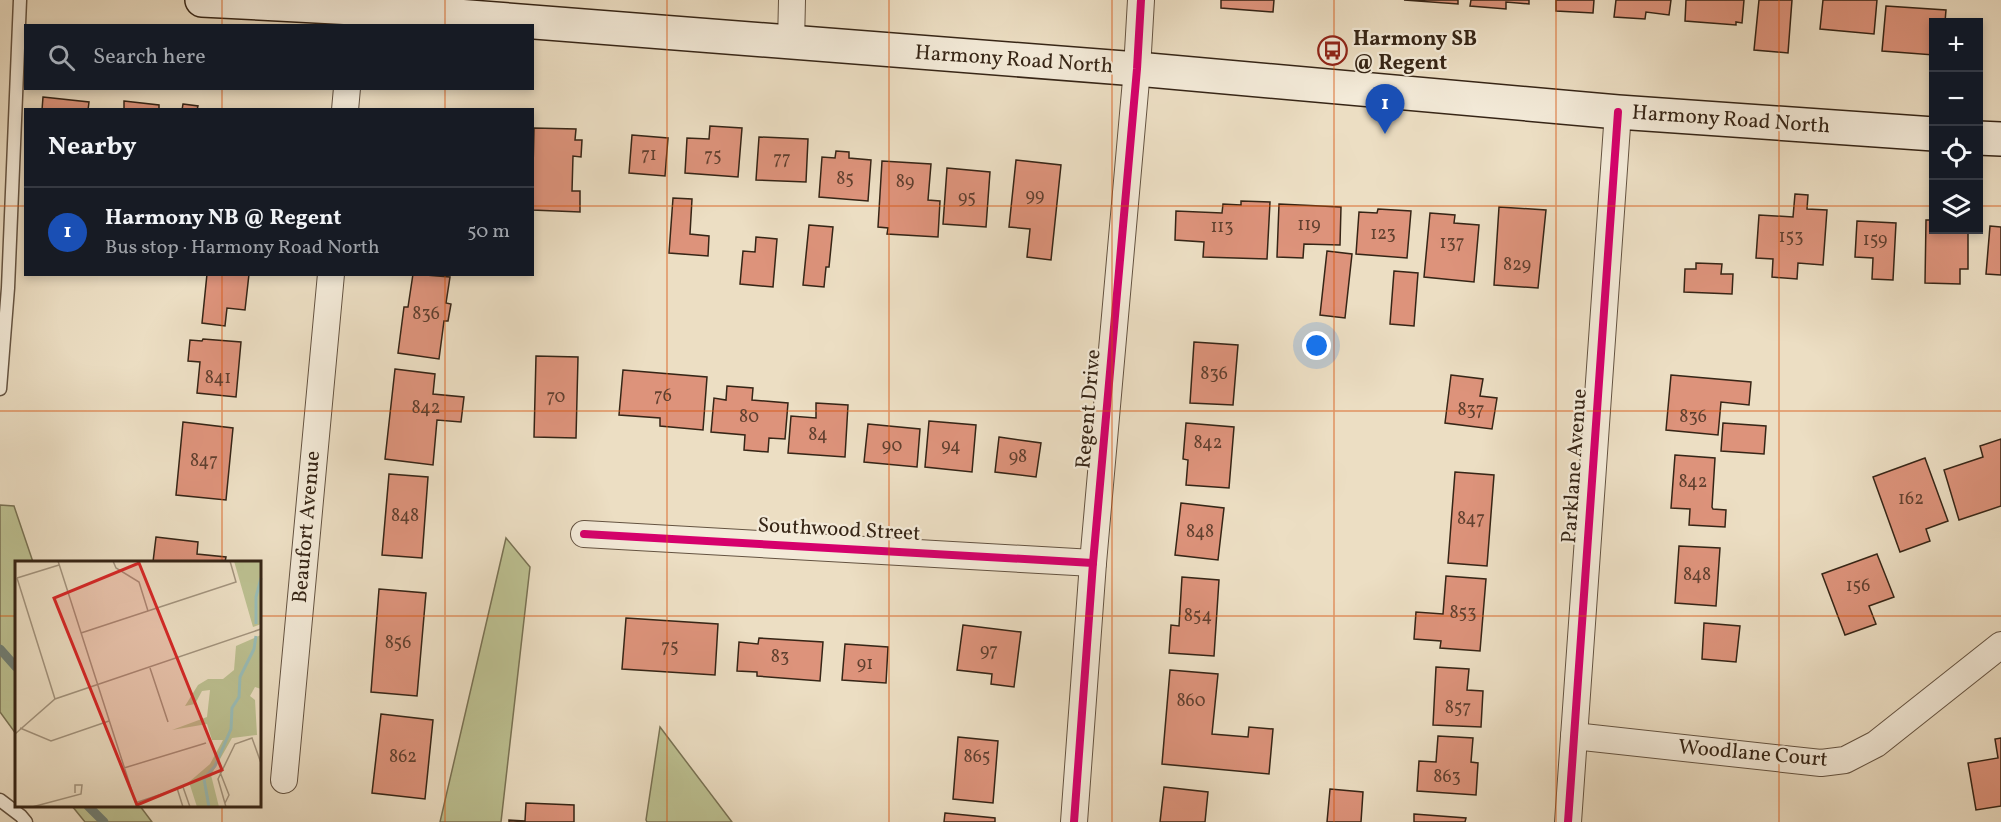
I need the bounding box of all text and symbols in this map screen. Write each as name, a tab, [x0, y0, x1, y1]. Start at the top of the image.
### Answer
map controls	[1929, 18, 1983, 234]
button: +	[1929, 18, 1983, 72]
search box	[24, 24, 534, 90]
place label: Harmony SB @ Regent	[1353, 25, 1477, 78]
bus stop icon: Harmony SB @ Regent	[1316, 35, 1348, 67]
street label: Harmony Road North	[914, 39, 1114, 81]
icon: search	[45, 41, 78, 74]
text: Search here	[93, 42, 206, 73]
button: −	[1929, 72, 1983, 126]
pin: 1	[1366, 84, 1404, 134]
street label: Harmony Road North	[1631, 99, 1831, 141]
button: locate	[1929, 126, 1983, 180]
text: Nearby	[48, 129, 137, 165]
house number: 71	[641, 143, 657, 168]
house number: 75	[704, 144, 722, 169]
house number: 77	[773, 147, 791, 172]
house number: 85	[836, 167, 854, 192]
house number: 89	[896, 170, 914, 195]
button: layers	[1929, 180, 1983, 234]
house number: 99	[1026, 184, 1044, 209]
house number: 95	[958, 186, 976, 211]
text: Harmony NB @ Regent	[105, 203, 342, 234]
house number: 119	[1297, 213, 1321, 238]
house number: 113	[1210, 215, 1234, 240]
text: 1	[63, 218, 72, 246]
text: 50 m	[467, 218, 510, 246]
house number: 123	[1370, 222, 1396, 247]
house number: 153	[1779, 225, 1803, 250]
house number: 159	[1863, 228, 1887, 253]
house number: 137	[1440, 231, 1464, 256]
text: Bus stop · Harmony Road North	[105, 234, 380, 262]
house number: 829	[1503, 253, 1531, 278]
house number: 836	[412, 302, 440, 327]
your location	[1302, 331, 1331, 360]
street label: Regent Drive	[1069, 348, 1109, 470]
house number: 836	[1200, 362, 1228, 387]
house number: 841	[205, 366, 231, 391]
house number: 76	[654, 384, 672, 409]
house number: 70	[547, 385, 566, 410]
street label: Parklane Avenue	[1555, 388, 1595, 544]
house number: 842	[411, 396, 441, 421]
house number: 837	[1457, 398, 1485, 423]
house number: 80	[739, 405, 759, 430]
house number: 836	[1679, 405, 1707, 430]
house number: 84	[808, 423, 828, 448]
house number: 842	[1193, 431, 1223, 456]
house number: 90	[882, 434, 902, 459]
house number: 94	[941, 434, 961, 459]
house number: 98	[1009, 445, 1027, 470]
house number: 847	[190, 449, 218, 474]
street label: Beaufort Avenue	[286, 450, 328, 604]
house number: 842	[1678, 470, 1708, 495]
house number: 162	[1898, 487, 1924, 512]
house number: 848	[391, 504, 419, 529]
house number: 847	[1457, 507, 1485, 532]
street label: Southwood Street	[757, 511, 921, 549]
house number: 848	[1186, 520, 1214, 545]
inset map	[15, 561, 261, 807]
house number: 848	[1683, 563, 1711, 588]
house number: 156	[1846, 574, 1870, 599]
house number: 853	[1450, 601, 1476, 626]
house number: 854	[1184, 604, 1212, 629]
house number: 856	[385, 631, 411, 656]
house number: 75	[661, 635, 679, 660]
house number: 97	[980, 639, 998, 664]
house number: 83	[771, 645, 789, 670]
house number: 91	[857, 652, 873, 677]
house number: 860	[1176, 689, 1206, 714]
house number: 857	[1445, 696, 1471, 721]
street label: Woodlane Court	[1677, 733, 1829, 775]
house number: 862	[389, 745, 417, 770]
house number: 865	[964, 745, 990, 770]
house number: 863	[1433, 765, 1461, 790]

